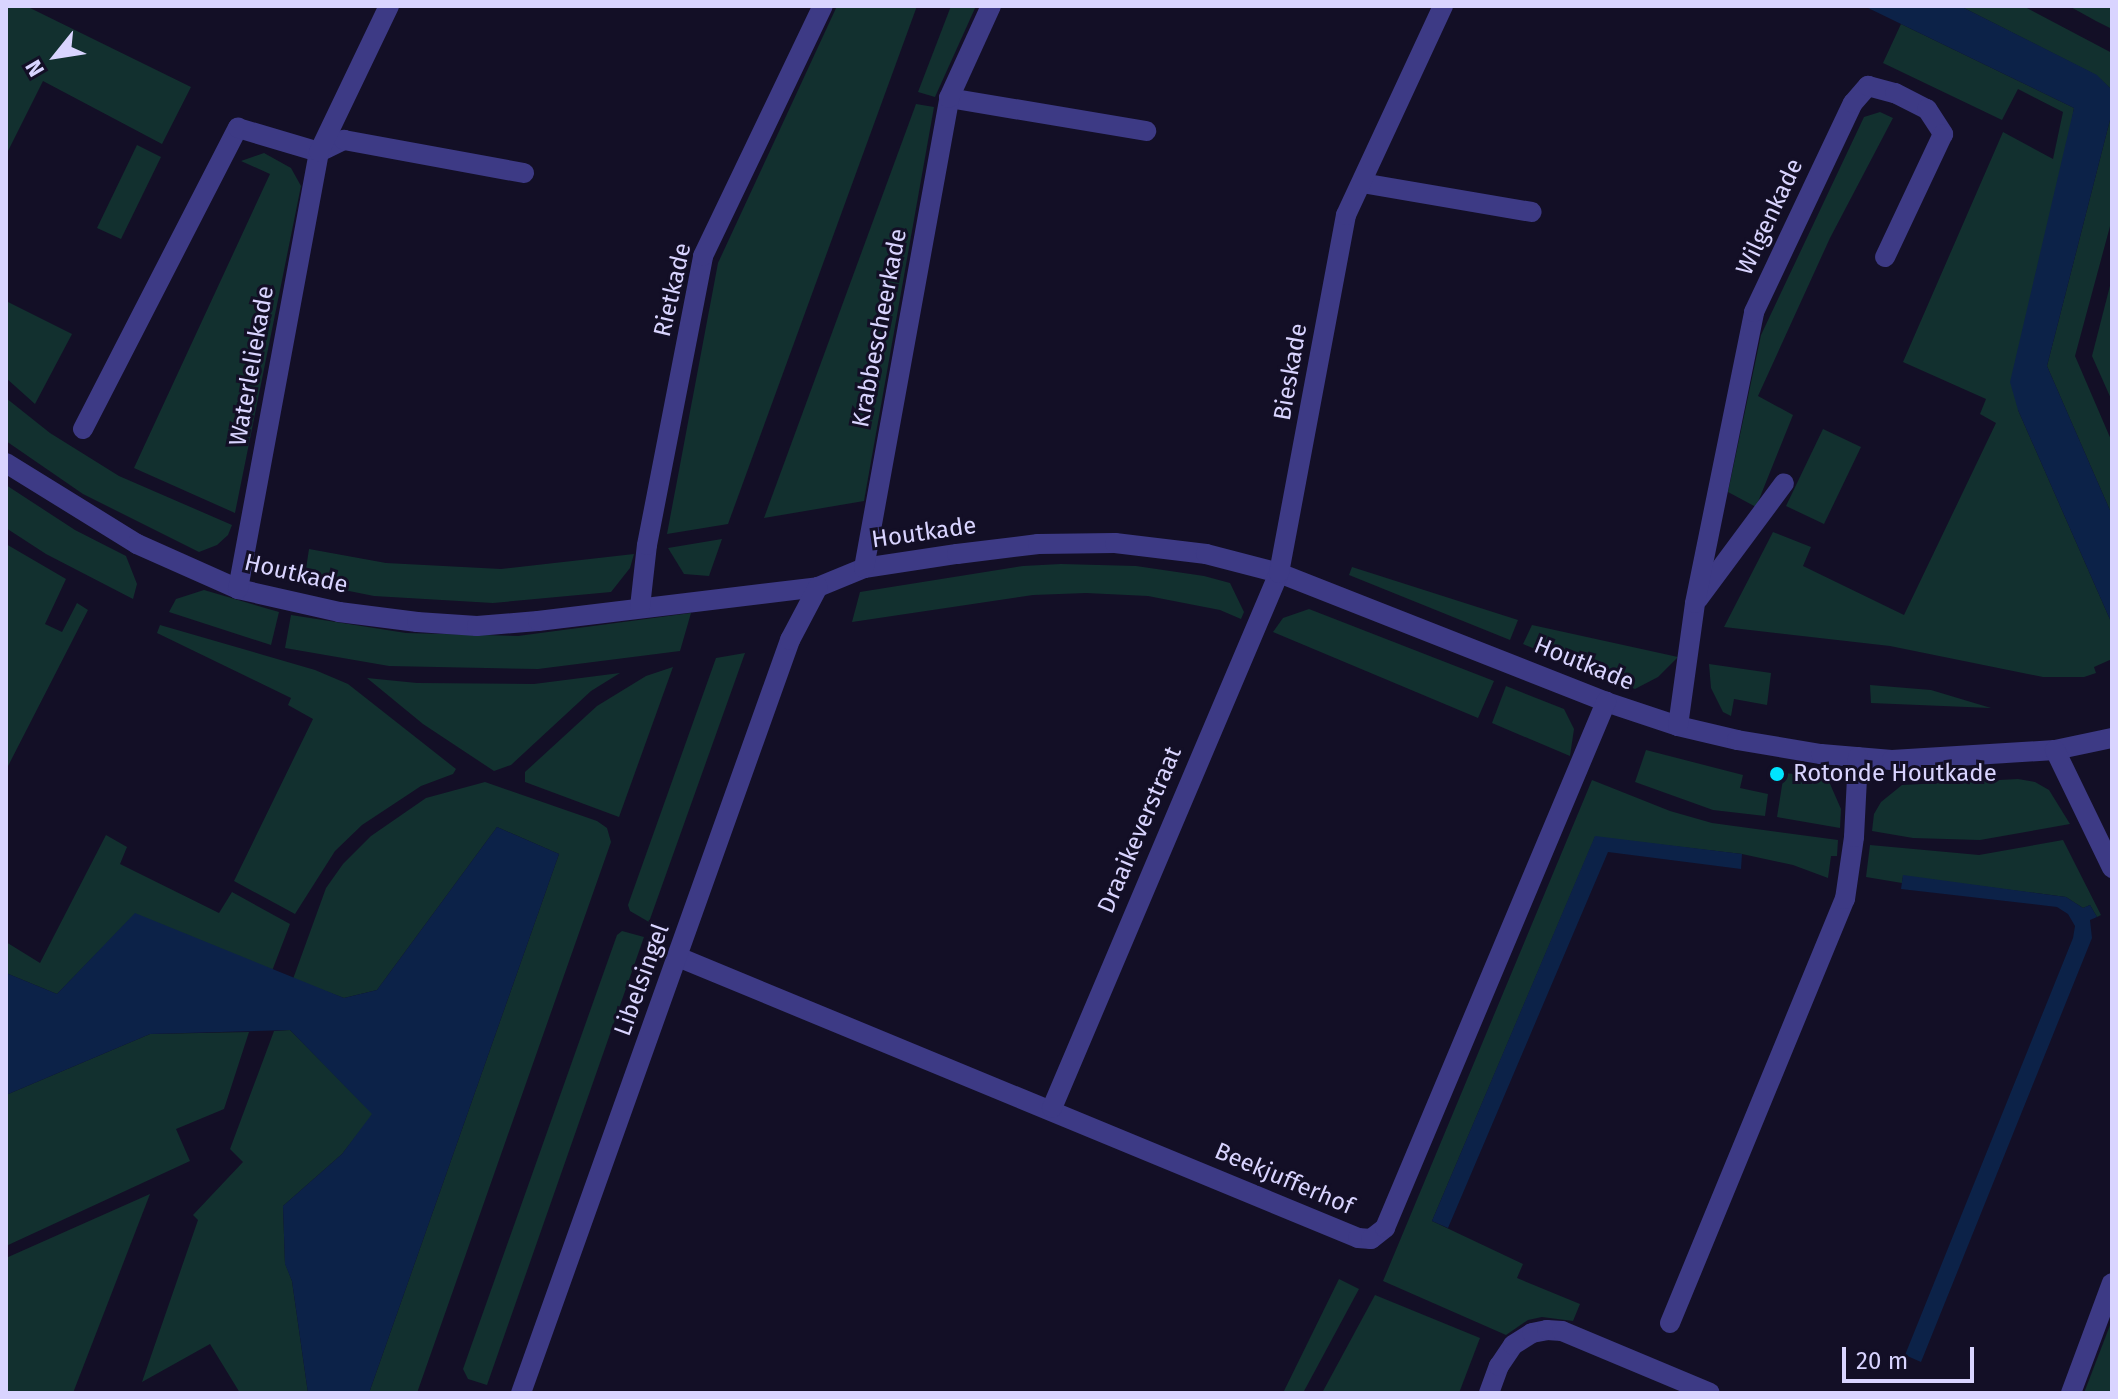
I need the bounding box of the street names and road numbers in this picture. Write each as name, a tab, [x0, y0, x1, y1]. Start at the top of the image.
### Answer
street label: Wilgenkade	[1730, 154, 1810, 280]
street label: Krabbescheerkade	[847, 226, 913, 430]
street label: Rietkade	[648, 240, 698, 340]
street label: Waterleliekade	[224, 284, 280, 448]
street label: Bieskade	[1268, 321, 1314, 423]
street label: Houtkade	[870, 511, 978, 555]
street label: Houtkade	[241, 548, 351, 600]
street label: Houtkade	[1530, 631, 1638, 697]
street label: Draaikeverstraat	[1092, 742, 1188, 918]
street label: Libelsingel	[608, 920, 676, 1040]
street label: Beekjufferhof	[1210, 1137, 1358, 1221]

